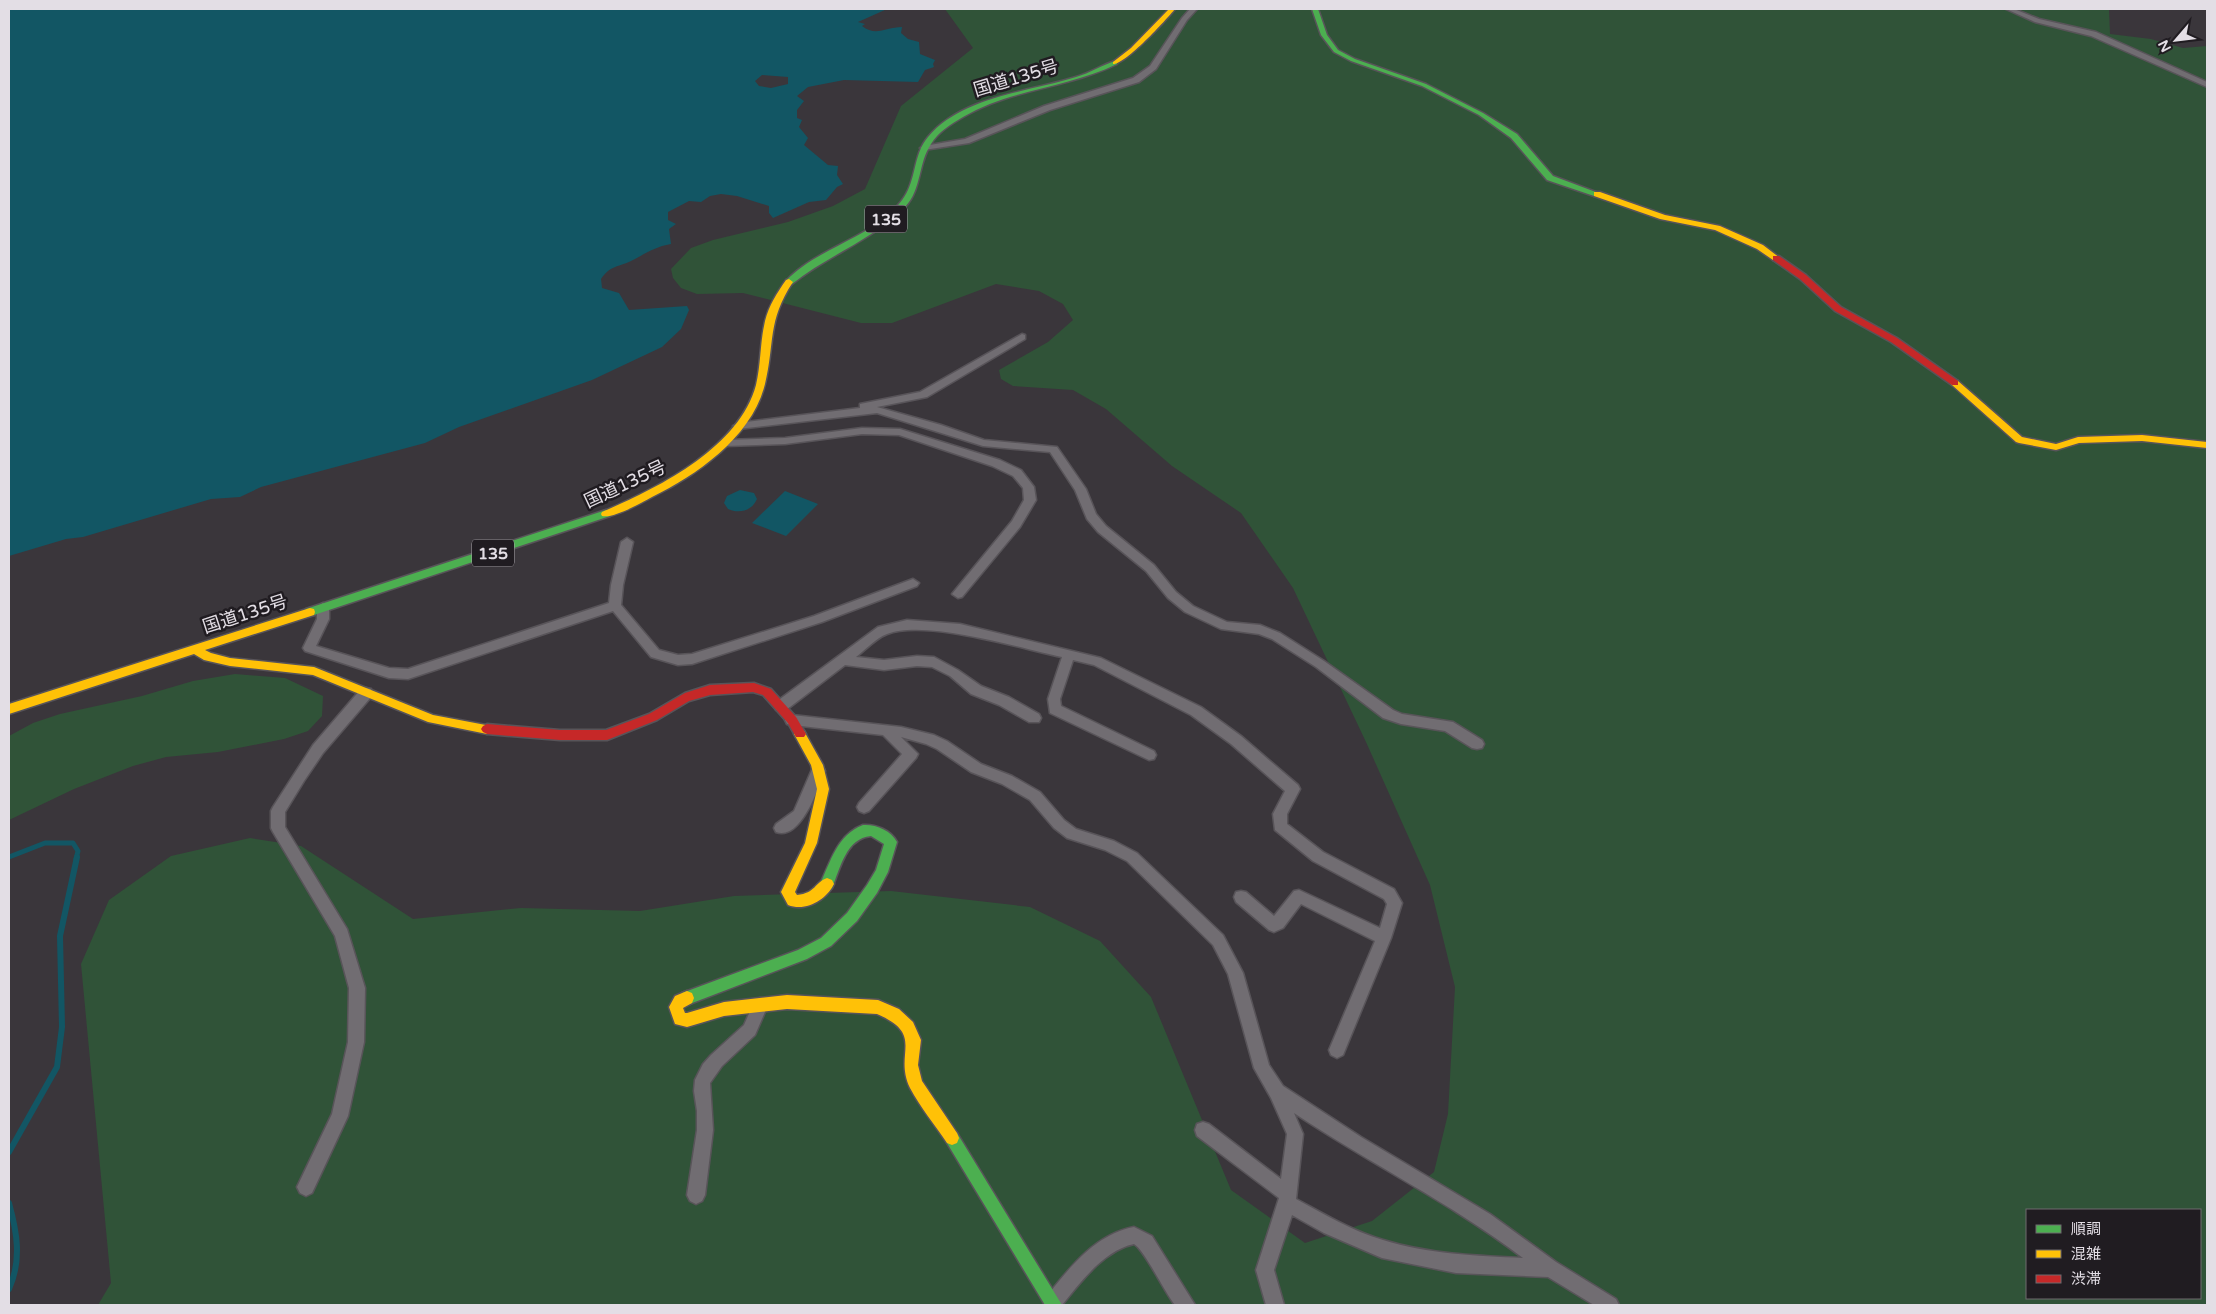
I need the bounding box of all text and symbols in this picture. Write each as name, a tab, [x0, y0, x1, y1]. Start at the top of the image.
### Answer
north arrow	[2151, 15, 2201, 65]
text: N	[2155, 37, 2175, 55]
street label: 国道135号	[971, 55, 1061, 101]
road number: 135	[865, 205, 907, 232]
street label: 国道135号	[581, 455, 669, 513]
road number: 135	[472, 540, 514, 566]
street label: 国道135号	[200, 590, 290, 638]
legend	[2026, 1209, 2201, 1299]
text: 順調	[2071, 1220, 2101, 1238]
text: 混雑	[2071, 1245, 2101, 1263]
text: 渋滞	[2071, 1270, 2101, 1288]

